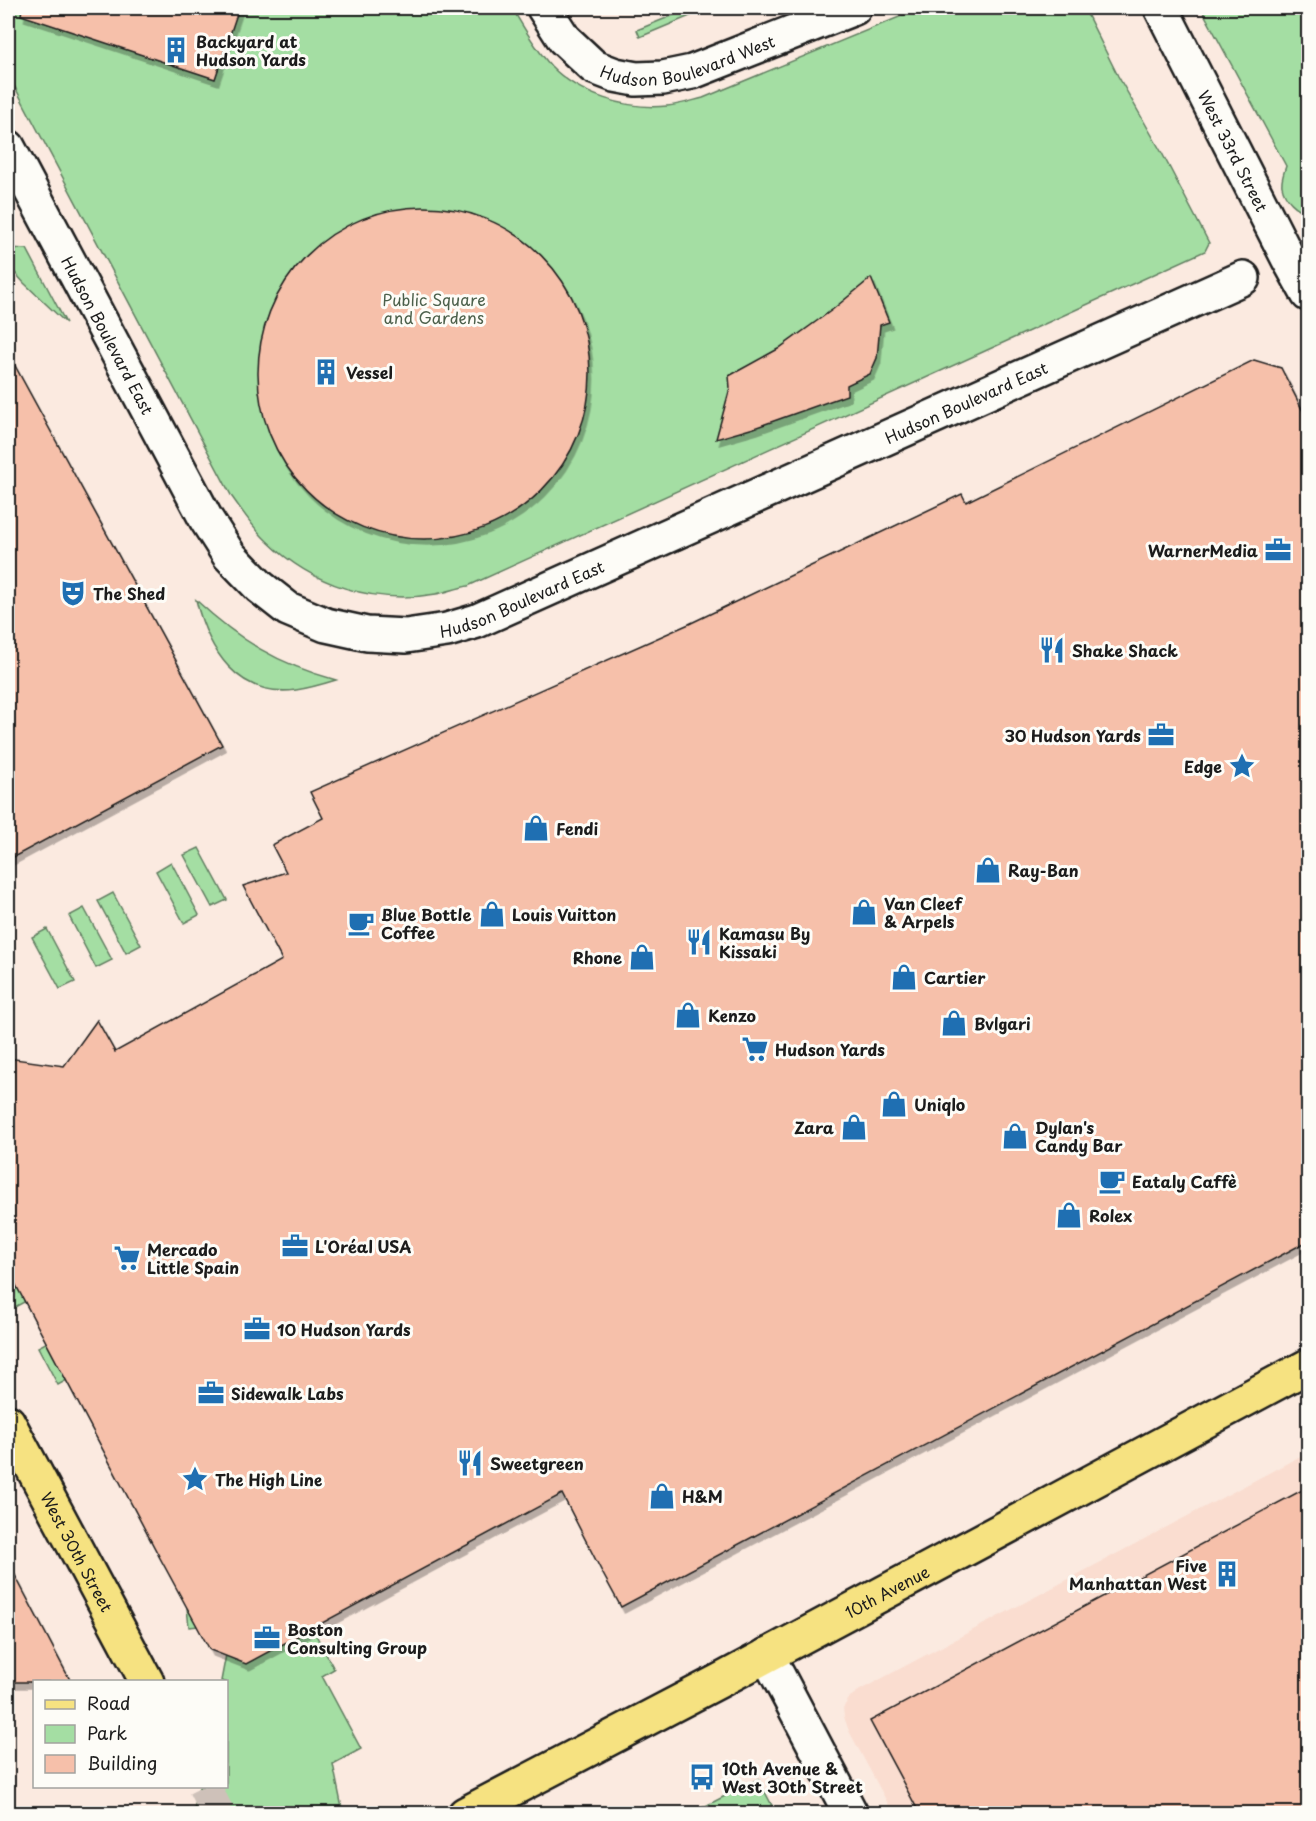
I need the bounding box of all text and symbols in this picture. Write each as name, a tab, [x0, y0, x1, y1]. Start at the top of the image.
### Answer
place label: Backyard at Hudson Yards	[196, 29, 306, 71]
street label: Hudson Boulevard West	[597, 29, 778, 91]
building icon: Backyard at Hudson Yards	[161, 35, 191, 65]
street label: West 33rd Street	[1193, 86, 1275, 216]
street label: Hudson Boulevard East	[56, 252, 160, 418]
park label: Public Square and Gardens	[382, 287, 486, 329]
street label: Hudson Boulevard East	[881, 355, 1051, 449]
building icon: Vessel	[311, 357, 341, 387]
place label: Vessel	[346, 360, 393, 384]
office icon: WarnerMedia	[1263, 535, 1293, 565]
place label: WarnerMedia	[1148, 538, 1258, 562]
street label: Hudson Boulevard East	[438, 554, 608, 643]
theatre icon: The Shed	[58, 578, 88, 608]
place label: The Shed	[93, 581, 165, 605]
restaurant icon: Shake Shack	[1037, 635, 1067, 665]
place label: Shake Shack	[1072, 638, 1178, 662]
office icon: 30 Hudson Yards	[1146, 720, 1176, 750]
place label: 30 Hudson Yards	[1005, 723, 1141, 747]
place icon: Edge	[1227, 751, 1257, 781]
place label: Edge	[1184, 754, 1222, 778]
shop icon: Fendi	[521, 813, 551, 843]
place label: Fendi	[556, 816, 598, 840]
shop icon: Ray-Ban	[973, 855, 1003, 885]
place label: Ray-Ban	[1008, 858, 1079, 882]
place label: Van Cleef & Arpels	[884, 891, 963, 933]
shop icon: Van Cleef & Arpels	[849, 897, 879, 927]
shop icon: Louis Vuitton	[477, 899, 507, 929]
place label: Blue Bottle Coffee	[381, 902, 471, 944]
place label: Louis Vuitton	[512, 902, 616, 926]
cafe icon: Blue Bottle Coffee	[346, 908, 376, 938]
place label: Kamasu By Kissaki	[719, 921, 810, 963]
restaurant icon: Kamasu By Kissaki	[684, 927, 714, 957]
shop icon: Rhone	[627, 942, 657, 972]
place label: Rhone	[573, 945, 622, 969]
shop icon: Cartier	[889, 962, 919, 992]
place label: Cartier	[924, 965, 986, 989]
shop icon: Kenzo	[673, 1000, 703, 1030]
place label: Kenzo	[708, 1003, 757, 1027]
shop icon: Bvlgari	[939, 1008, 969, 1038]
place label: Bvlgari	[974, 1011, 1031, 1035]
supermarket icon: Hudson Yards	[740, 1034, 770, 1064]
place label: Hudson Yards	[775, 1037, 885, 1061]
shop icon: Uniqlo	[879, 1089, 909, 1119]
place label: Uniqlo	[914, 1092, 965, 1116]
shop icon: Zara	[839, 1112, 869, 1142]
place label: Zara	[794, 1115, 834, 1139]
place label: Dylan's Candy Bar	[1035, 1115, 1123, 1157]
shop icon: Dylan's Candy Bar	[1000, 1121, 1030, 1151]
cafe icon: Eataly Caffè	[1097, 1166, 1127, 1196]
place label: Eataly Caffè	[1132, 1169, 1237, 1193]
shop icon: Rolex	[1054, 1200, 1084, 1230]
place label: Rolex	[1089, 1203, 1132, 1227]
office icon: L'Oréal USA	[280, 1231, 310, 1261]
place label: L'Oréal USA	[315, 1234, 411, 1258]
place label: Mercado Little Spain	[147, 1237, 239, 1279]
supermarket icon: Mercado Little Spain	[112, 1243, 142, 1273]
office icon: 10 Hudson Yards	[242, 1314, 272, 1344]
place label: 10 Hudson Yards	[277, 1317, 411, 1341]
office icon: Sidewalk Labs	[196, 1378, 226, 1408]
place label: Sidewalk Labs	[231, 1381, 344, 1405]
restaurant icon: Sweetgreen	[455, 1448, 485, 1478]
place label: Sweetgreen	[490, 1451, 584, 1475]
place icon: The High Line	[180, 1464, 210, 1494]
place label: The High Line	[215, 1467, 322, 1491]
shop icon: H&M	[647, 1481, 677, 1511]
place label: H&M	[682, 1484, 723, 1508]
street label: West 30th Street	[35, 1487, 119, 1616]
place label: Five Manhattan West	[1069, 1553, 1207, 1595]
street label: 10th Avenue	[840, 1559, 934, 1624]
building icon: Five Manhattan West	[1212, 1559, 1242, 1589]
place label: Boston Consulting Group	[287, 1617, 427, 1659]
office icon: Boston Consulting Group	[252, 1623, 282, 1653]
legend	[33, 1680, 228, 1788]
text: Road	[87, 1689, 131, 1716]
text: Park	[87, 1719, 127, 1746]
text: Building	[87, 1749, 157, 1776]
place label: 10th Avenue & West 30th Street	[722, 1756, 863, 1798]
bus stop icon: 10th Avenue & West 30th Street	[687, 1762, 717, 1792]

